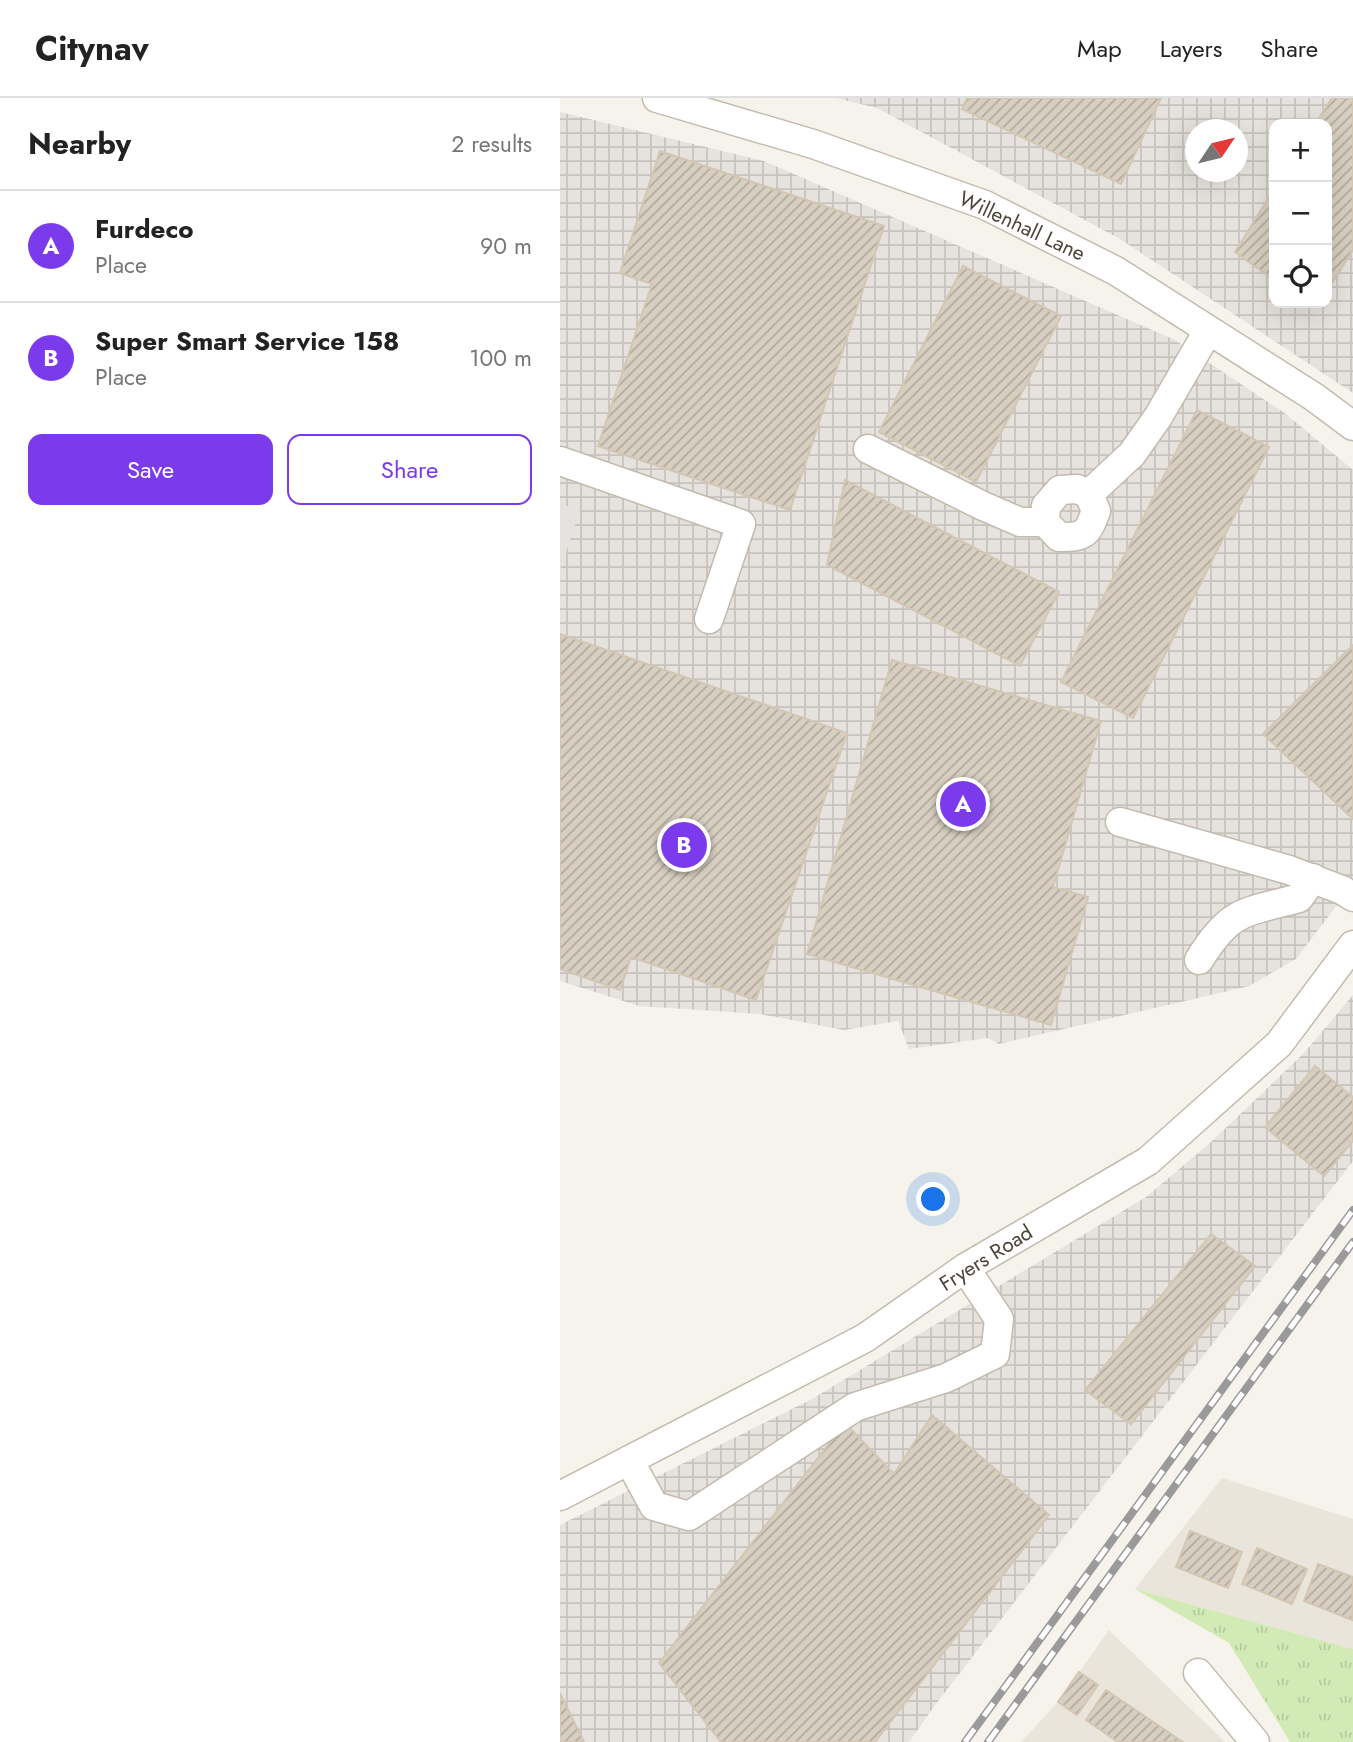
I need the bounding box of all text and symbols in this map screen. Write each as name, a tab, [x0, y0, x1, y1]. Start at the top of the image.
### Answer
text: Citynav	[35, 25, 149, 72]
text: Map	[1077, 31, 1122, 66]
text: Layers	[1160, 31, 1222, 66]
text: Share	[1260, 31, 1318, 66]
north arrow	[1185, 119, 1248, 182]
map controls	[1269, 119, 1332, 308]
button: +	[1269, 119, 1332, 182]
text: Nearby	[28, 122, 131, 165]
text: 2 results	[451, 127, 532, 161]
button: −	[1269, 182, 1332, 245]
street label: Willenhall Lane	[954, 184, 1090, 268]
text: Furdeco	[95, 210, 194, 248]
text: A	[43, 229, 59, 263]
text: 90 m	[480, 229, 532, 263]
button: locate	[1269, 245, 1332, 308]
text: Place	[95, 248, 147, 282]
text: Super Smart Service 158	[95, 322, 399, 360]
text: B	[43, 341, 59, 375]
text: 100 m	[469, 341, 532, 375]
text: Place	[95, 360, 147, 394]
button: Save	[28, 434, 273, 505]
button: Share	[287, 434, 532, 505]
pin: A	[940, 778, 986, 830]
pin: B	[661, 819, 707, 871]
your location	[916, 1182, 950, 1216]
street label: Fryers Road	[934, 1217, 1038, 1299]

